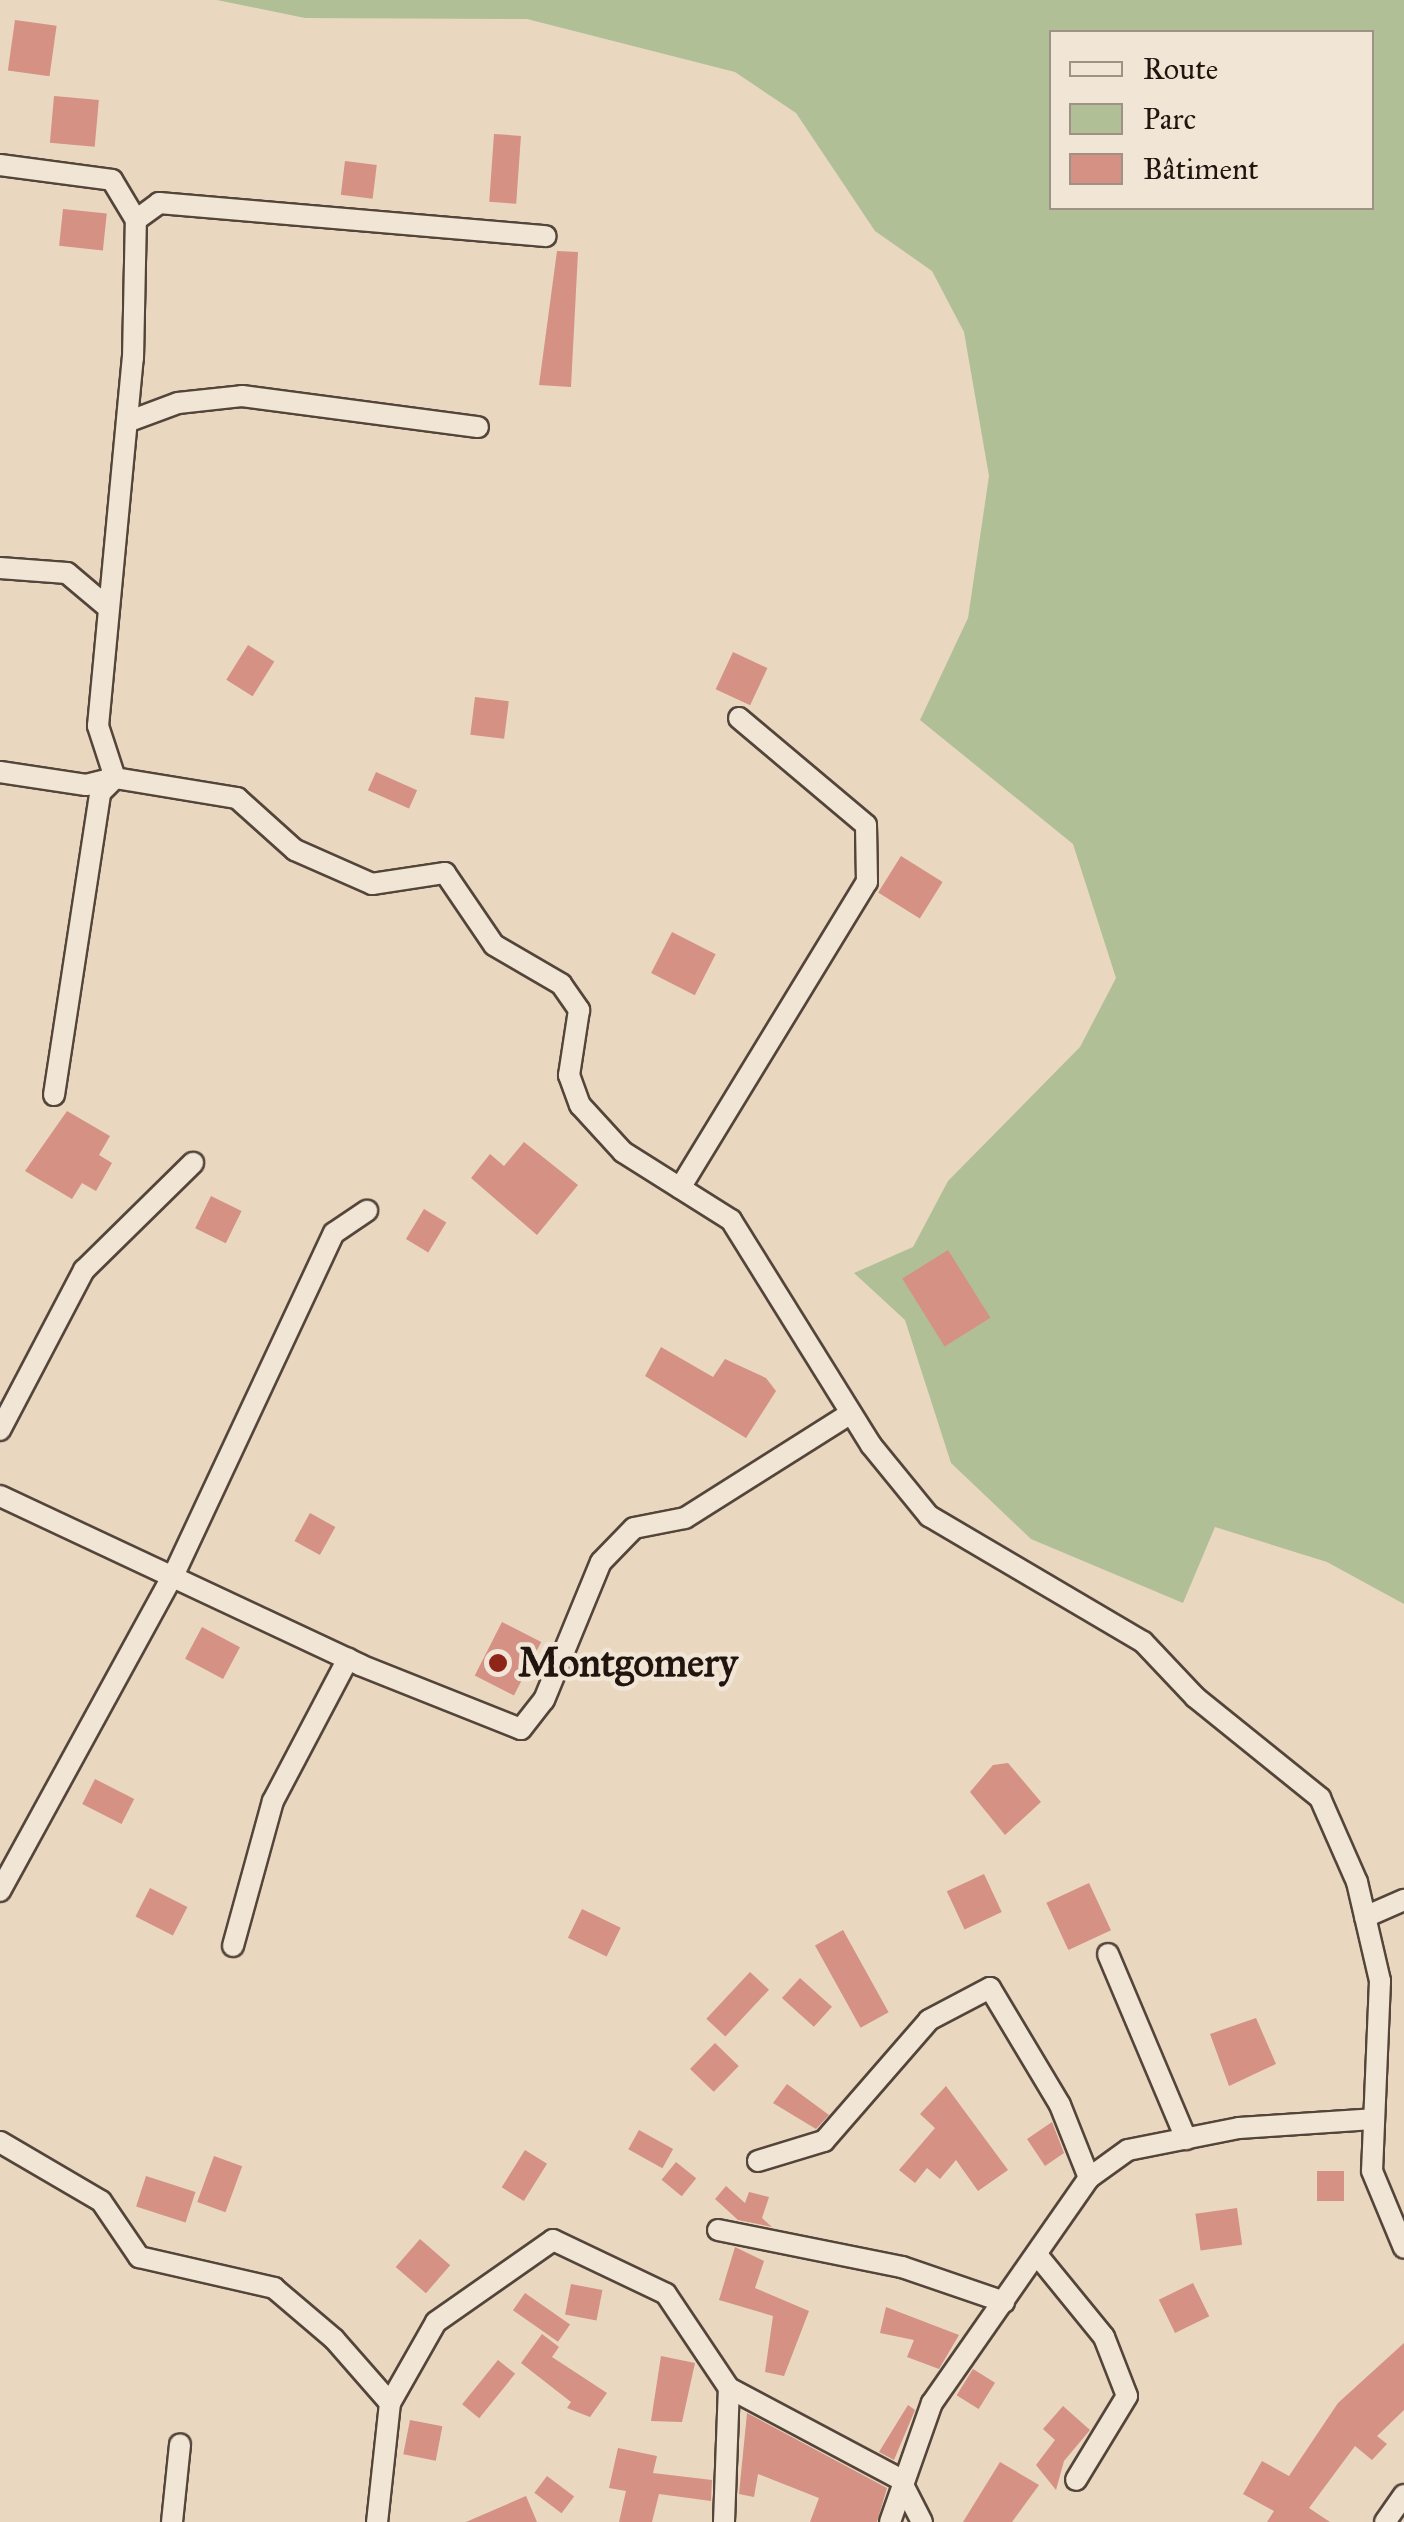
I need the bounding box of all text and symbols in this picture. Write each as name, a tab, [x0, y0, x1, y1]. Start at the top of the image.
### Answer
legend	[1049, 30, 1374, 210]
text: Route	[1143, 51, 1218, 87]
text: Parc	[1143, 101, 1196, 137]
text: Bâtiment	[1143, 151, 1259, 187]
place label: Montgomery	[518, 1639, 738, 1687]
marker: Montgomery	[487, 1652, 509, 1674]

